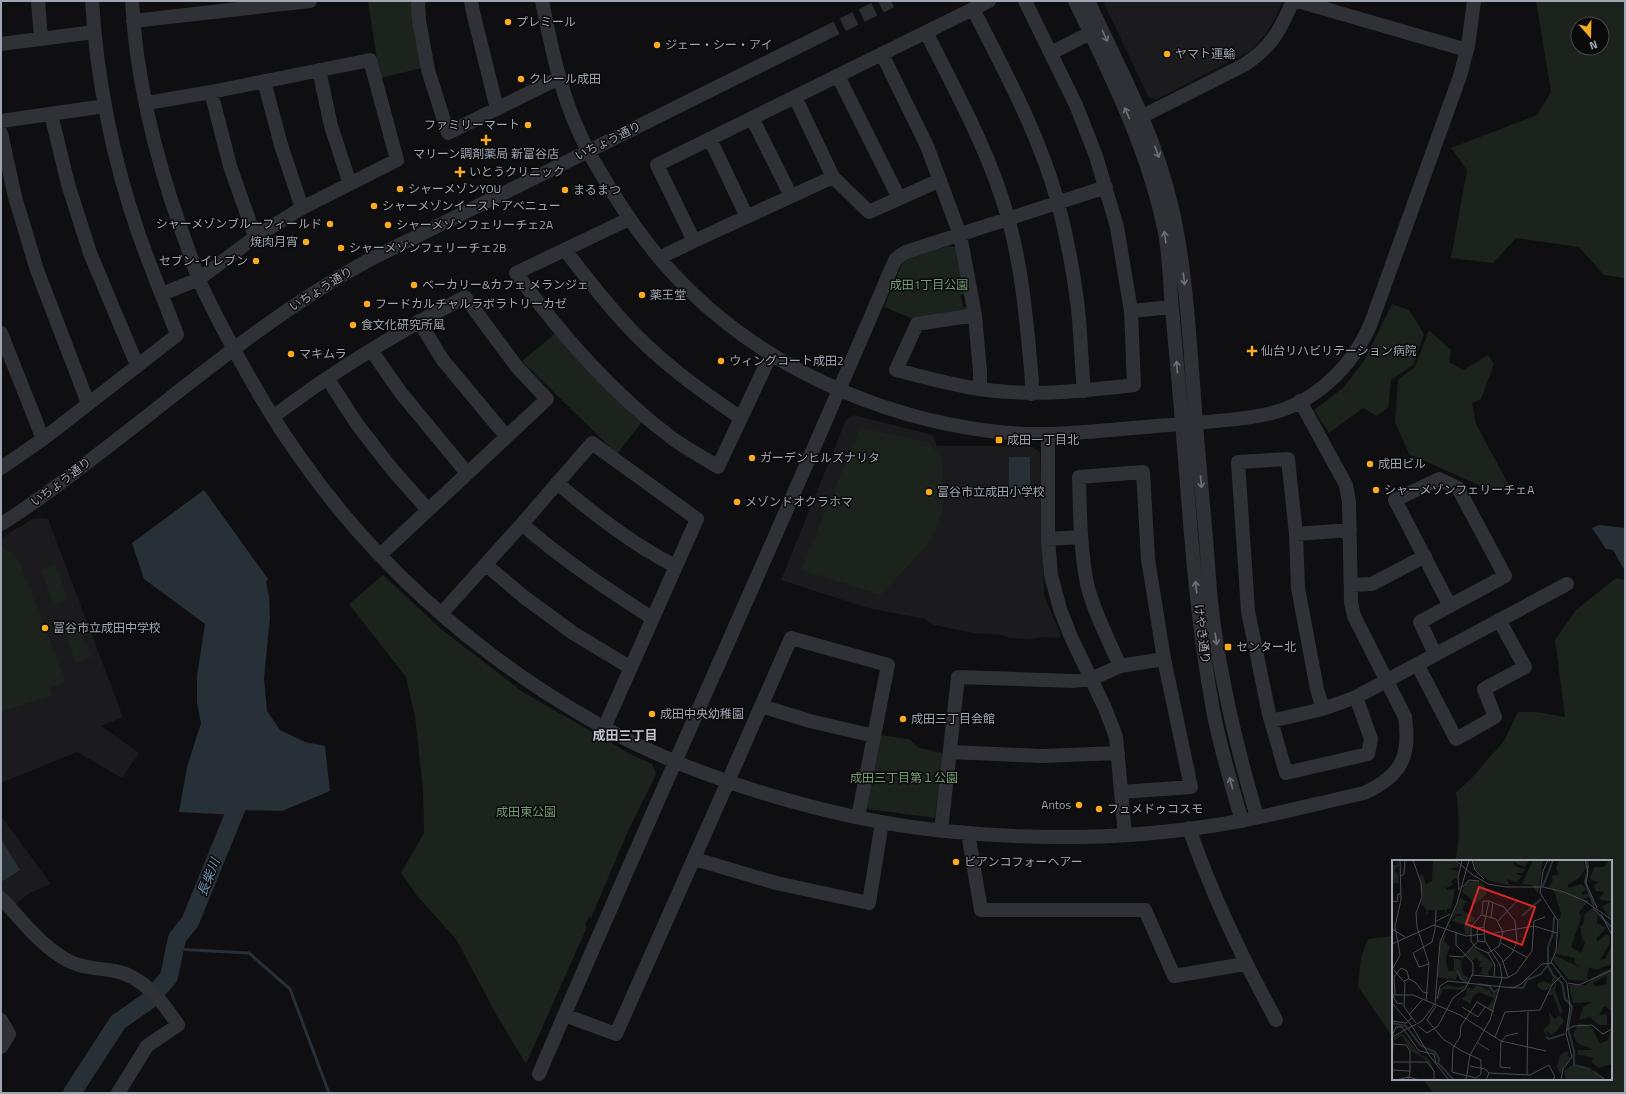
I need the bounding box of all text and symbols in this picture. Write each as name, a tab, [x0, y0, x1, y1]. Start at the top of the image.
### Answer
place label: プレミール	[516, 12, 576, 31]
north arrow	[1570, 16, 1610, 56]
marker: プレミール	[503, 17, 513, 27]
one-way arrow	[1102, 30, 1109, 42]
place label: ジェー・シー・アイ	[665, 35, 772, 54]
text: N	[1587, 37, 1600, 54]
marker: ジェー・シー・アイ	[652, 40, 662, 50]
place label: ヤマト運輸	[1175, 44, 1235, 63]
marker: ヤマト運輸	[1162, 49, 1172, 59]
place label: クレール成田	[529, 69, 601, 88]
marker: クレール成田	[516, 74, 526, 84]
one-way arrow	[1122, 108, 1130, 120]
place label: ファミリーマート	[424, 115, 520, 134]
street label: いちょう通り	[571, 116, 644, 165]
marker: ファミリーマート	[523, 120, 533, 130]
marker: マリーン調剤薬局 新富谷店	[481, 135, 491, 145]
place label: マリーン調剤薬局 新富谷店	[413, 144, 559, 163]
one-way arrow	[1153, 146, 1161, 158]
place label: いとうクリニック	[469, 162, 565, 181]
marker: いとうクリニック	[454, 166, 466, 178]
place label: シャーメゾンYOU	[408, 179, 501, 198]
place label: まるまつ	[573, 180, 621, 199]
marker: シャーメゾンYOU	[395, 184, 405, 194]
marker: まるまつ	[560, 185, 570, 195]
place label: シャーメゾンイーストアベニュー	[382, 196, 561, 215]
marker: シャーメゾンイーストアベニュー	[369, 201, 379, 211]
place label: シャーメゾンブルーフィールド	[156, 214, 322, 233]
place label: シャーメゾンフェリーチェ2A	[396, 215, 553, 234]
marker: シャーメゾンブルーフィールド	[325, 219, 335, 229]
marker: シャーメゾンフェリーチェ2A	[383, 220, 393, 230]
one-way arrow	[1161, 231, 1169, 244]
place label: 焼肉月宵	[250, 232, 298, 251]
marker: 焼肉月宵	[301, 237, 311, 247]
place label: シャーメゾンフェリーチェ2B	[349, 238, 506, 257]
marker: シャーメゾンフェリーチェ2B	[336, 243, 346, 253]
place label: セブン-イレブン	[159, 251, 248, 270]
marker: セブン-イレブン	[251, 256, 261, 266]
street label: いちょう通り	[285, 261, 356, 316]
one-way arrow	[1180, 272, 1188, 285]
place label: ベーカリー&カフェ メランジェ	[422, 275, 589, 294]
park label: 成田1丁目公園	[890, 275, 968, 294]
marker: ベーカリー&カフェ メランジェ	[409, 280, 419, 290]
place label: 薬王堂	[650, 285, 686, 304]
marker: 薬王堂	[637, 290, 647, 300]
place label: フードカルチャルラボラトリーカゼ	[375, 294, 567, 313]
marker: フードカルチャルラボラトリーカゼ	[362, 299, 372, 309]
place label: 食文化研究所風	[361, 315, 445, 334]
marker: 食文化研究所風	[348, 320, 358, 330]
place label: 仙台リハビリテーション病院	[1261, 341, 1417, 360]
place label: マキムラ	[299, 344, 346, 363]
marker: 仙台リハビリテーション病院	[1246, 345, 1258, 357]
marker: マキムラ	[286, 349, 296, 359]
place label: ウィングコート成田2	[729, 351, 844, 370]
marker: ウィングコート成田2	[716, 356, 726, 366]
one-way arrow	[1174, 361, 1181, 374]
place label: 成田一丁目北	[1007, 430, 1079, 449]
marker: 成田一丁目北	[994, 435, 1004, 445]
place label: ガーデンヒルズナリタ	[760, 448, 880, 467]
street label: いちょう通り	[26, 452, 95, 511]
marker: ガーデンヒルズナリタ	[747, 453, 757, 463]
place label: 成田ビル	[1378, 454, 1426, 473]
marker: 成田ビル	[1365, 459, 1375, 469]
one-way arrow	[1197, 475, 1205, 488]
place label: シャーメゾンフェリーチェA	[1384, 480, 1534, 499]
place label: 富谷市立成田小学校	[937, 482, 1045, 501]
marker: シャーメゾンフェリーチェA	[1371, 485, 1381, 495]
marker: 富谷市立成田小学校	[924, 487, 934, 497]
place label: メゾンドオクラホマ	[745, 492, 853, 511]
marker: メゾンドオクラホマ	[732, 497, 742, 507]
one-way arrow	[1192, 581, 1200, 594]
street label: けやき通り	[1189, 603, 1216, 665]
place label: 富谷市立成田中学校	[53, 618, 161, 637]
marker: 富谷市立成田中学校	[40, 623, 50, 633]
one-way arrow	[1212, 632, 1220, 645]
place label: センター北	[1236, 637, 1296, 656]
marker: センター北	[1223, 642, 1233, 652]
place label: 成田中央幼稚園	[660, 704, 744, 723]
marker: 成田中央幼稚園	[647, 709, 657, 719]
place label: 成田三丁目会館	[911, 709, 995, 728]
marker: 成田三丁目会館	[898, 714, 908, 724]
district label: 成田三丁目	[592, 725, 658, 745]
park label: 成田三丁目第１公園	[850, 768, 958, 787]
one-way arrow	[1227, 777, 1234, 790]
place label: Antos	[1041, 795, 1071, 814]
place label: フュメドゥコスモ	[1107, 799, 1203, 818]
marker: Antos	[1074, 800, 1084, 810]
park label: 成田東公園	[496, 802, 556, 821]
marker: フュメドゥコスモ	[1094, 804, 1104, 814]
place label: ビアンコフォーヘアー	[964, 852, 1083, 871]
water label: 長柴川	[191, 853, 225, 899]
marker: ビアンコフォーヘアー	[951, 857, 961, 867]
inset map	[1392, 860, 1612, 1080]

